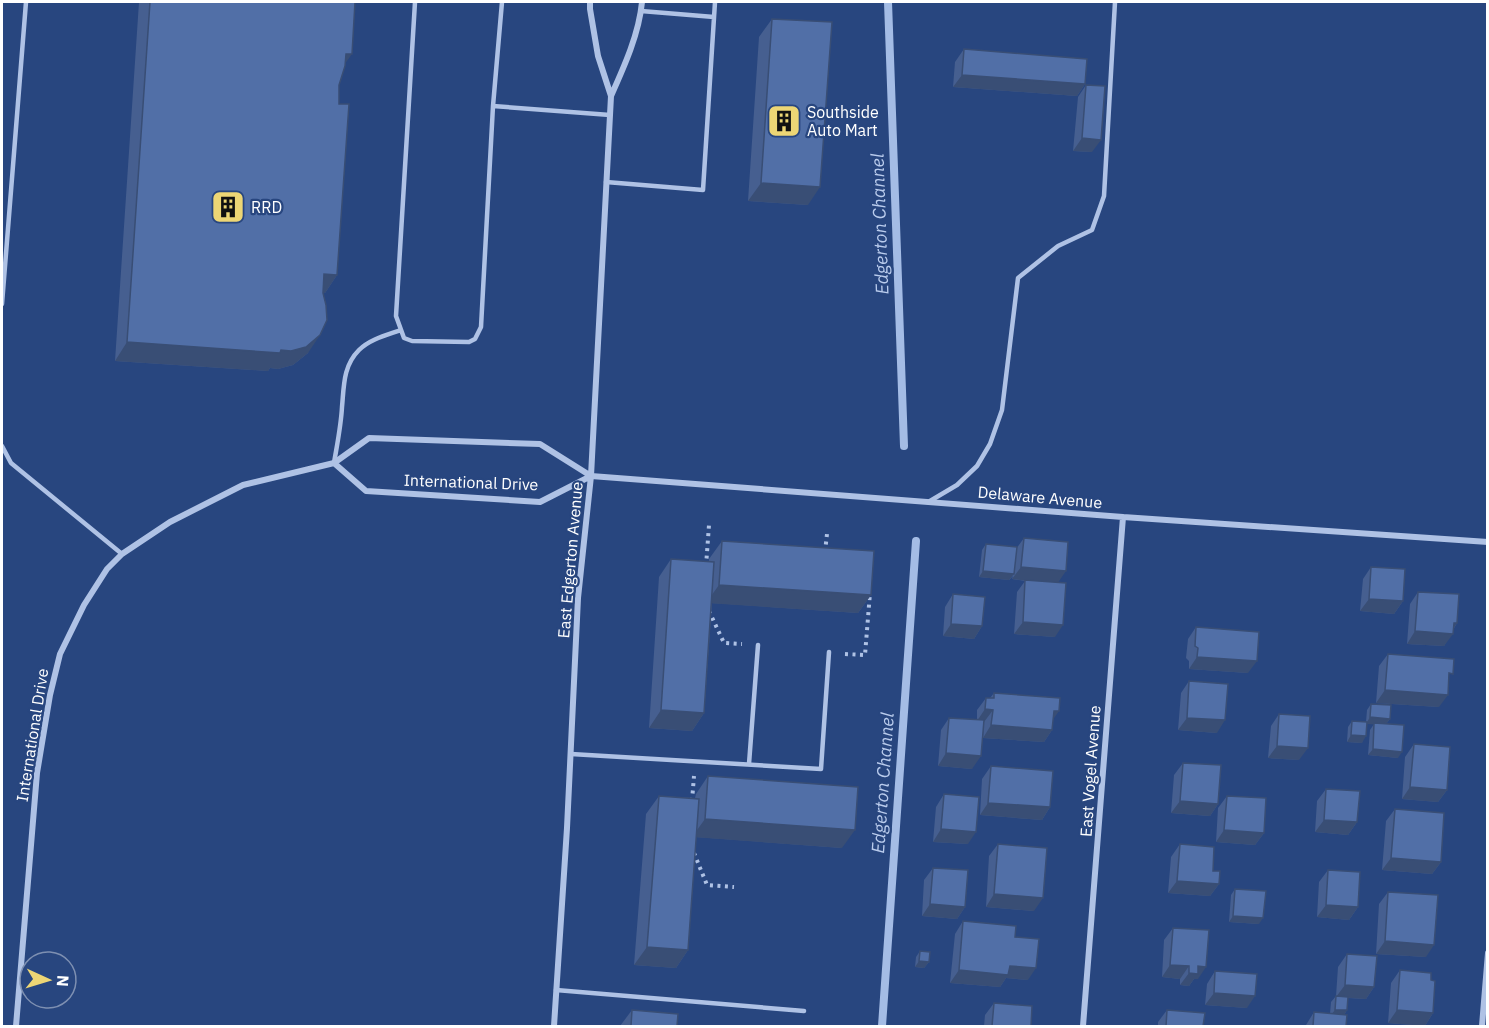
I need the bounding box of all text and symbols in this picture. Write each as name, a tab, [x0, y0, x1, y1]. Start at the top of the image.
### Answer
place label: Southside Auto Mart	[807, 102, 879, 140]
building icon: Southside Auto Mart	[766, 103, 802, 139]
water label: Edgerton Channel	[866, 153, 893, 295]
building icon: RRD	[210, 189, 246, 225]
place label: RRD	[251, 197, 282, 217]
street label: International Drive	[403, 470, 539, 494]
street label: East Edgerton Avenue	[553, 481, 587, 639]
street label: Delaware Avenue	[977, 482, 1103, 512]
street label: International Drive	[12, 667, 52, 803]
street label: East Vogel Avenue	[1075, 704, 1105, 837]
water label: Edgerton Channel	[866, 711, 899, 854]
north arrow	[18, 950, 78, 1010]
text: N	[53, 975, 73, 988]

